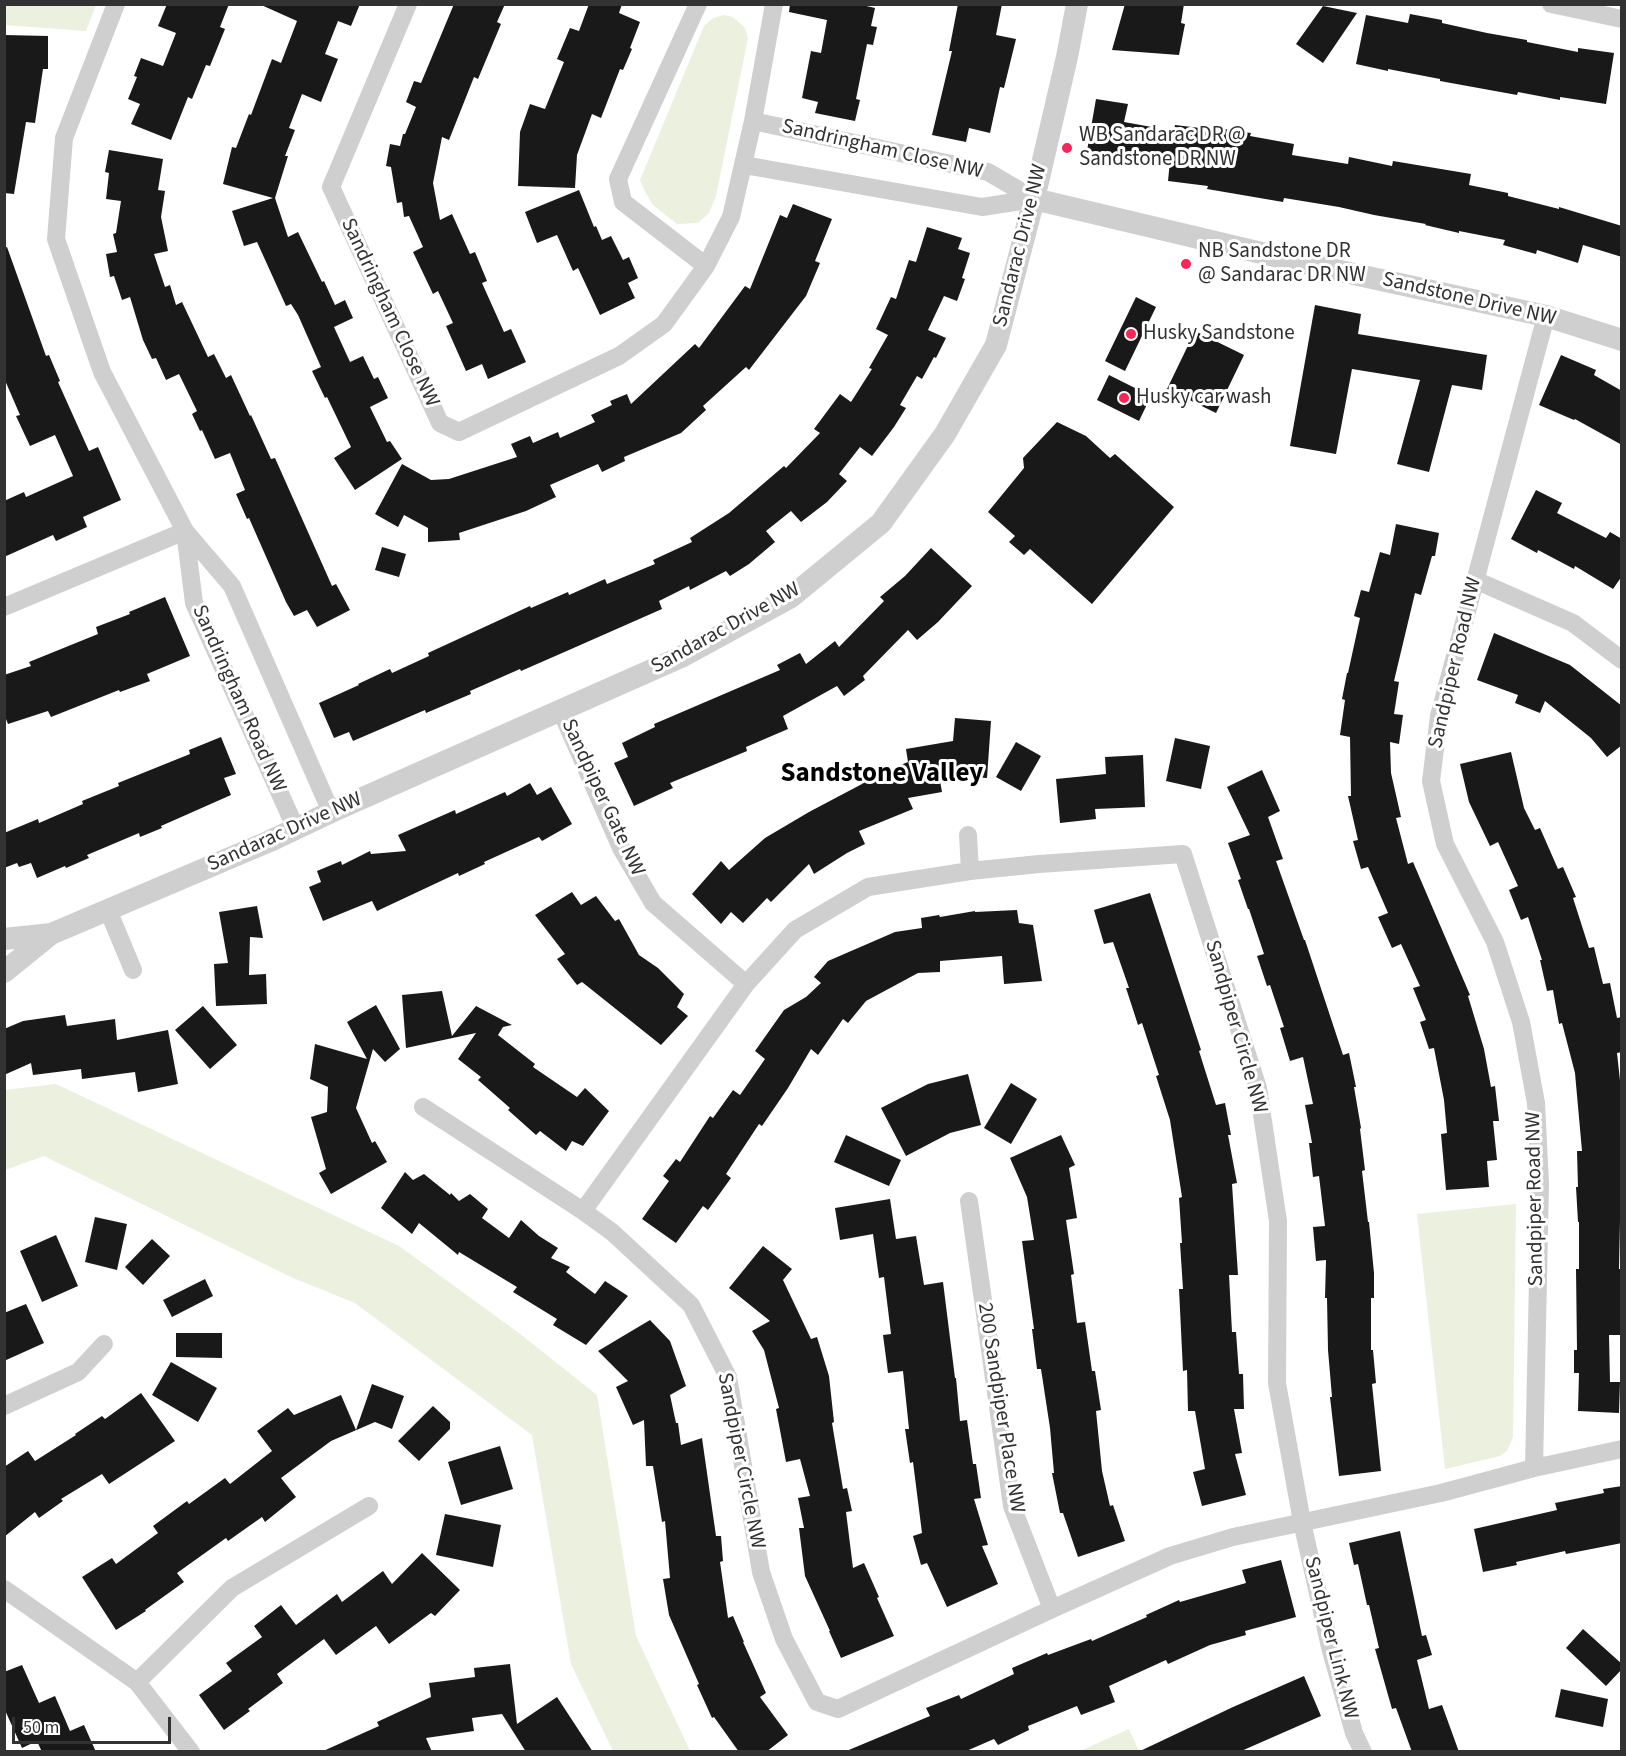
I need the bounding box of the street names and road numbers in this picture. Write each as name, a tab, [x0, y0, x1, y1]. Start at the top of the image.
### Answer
street label: Sandringham Close NW	[779, 115, 985, 185]
street label: Sandarac Drive NW	[989, 162, 1053, 330]
street label: Sandringham Close NW	[334, 215, 444, 411]
street label: Sandstone Drive NW	[1380, 268, 1558, 332]
street label: Sandpiper Road NW	[1424, 575, 1488, 751]
street label: Sandarac Drive NW	[647, 578, 805, 680]
street label: Sandringham Road NW	[185, 601, 291, 797]
street label: Sandpiper Gate NW	[555, 716, 649, 880]
street label: Sandarac Drive NW	[204, 788, 366, 878]
street label: Sandpiper Circle NW	[1198, 937, 1272, 1117]
street label: Sandpiper Road NW	[1522, 1111, 1550, 1287]
street label: 200 Sandpiper Place NW	[971, 1301, 1029, 1515]
street label: Sandpiper Circle NW	[711, 1371, 769, 1551]
street label: Sandpiper Link NW	[1298, 1554, 1362, 1722]

